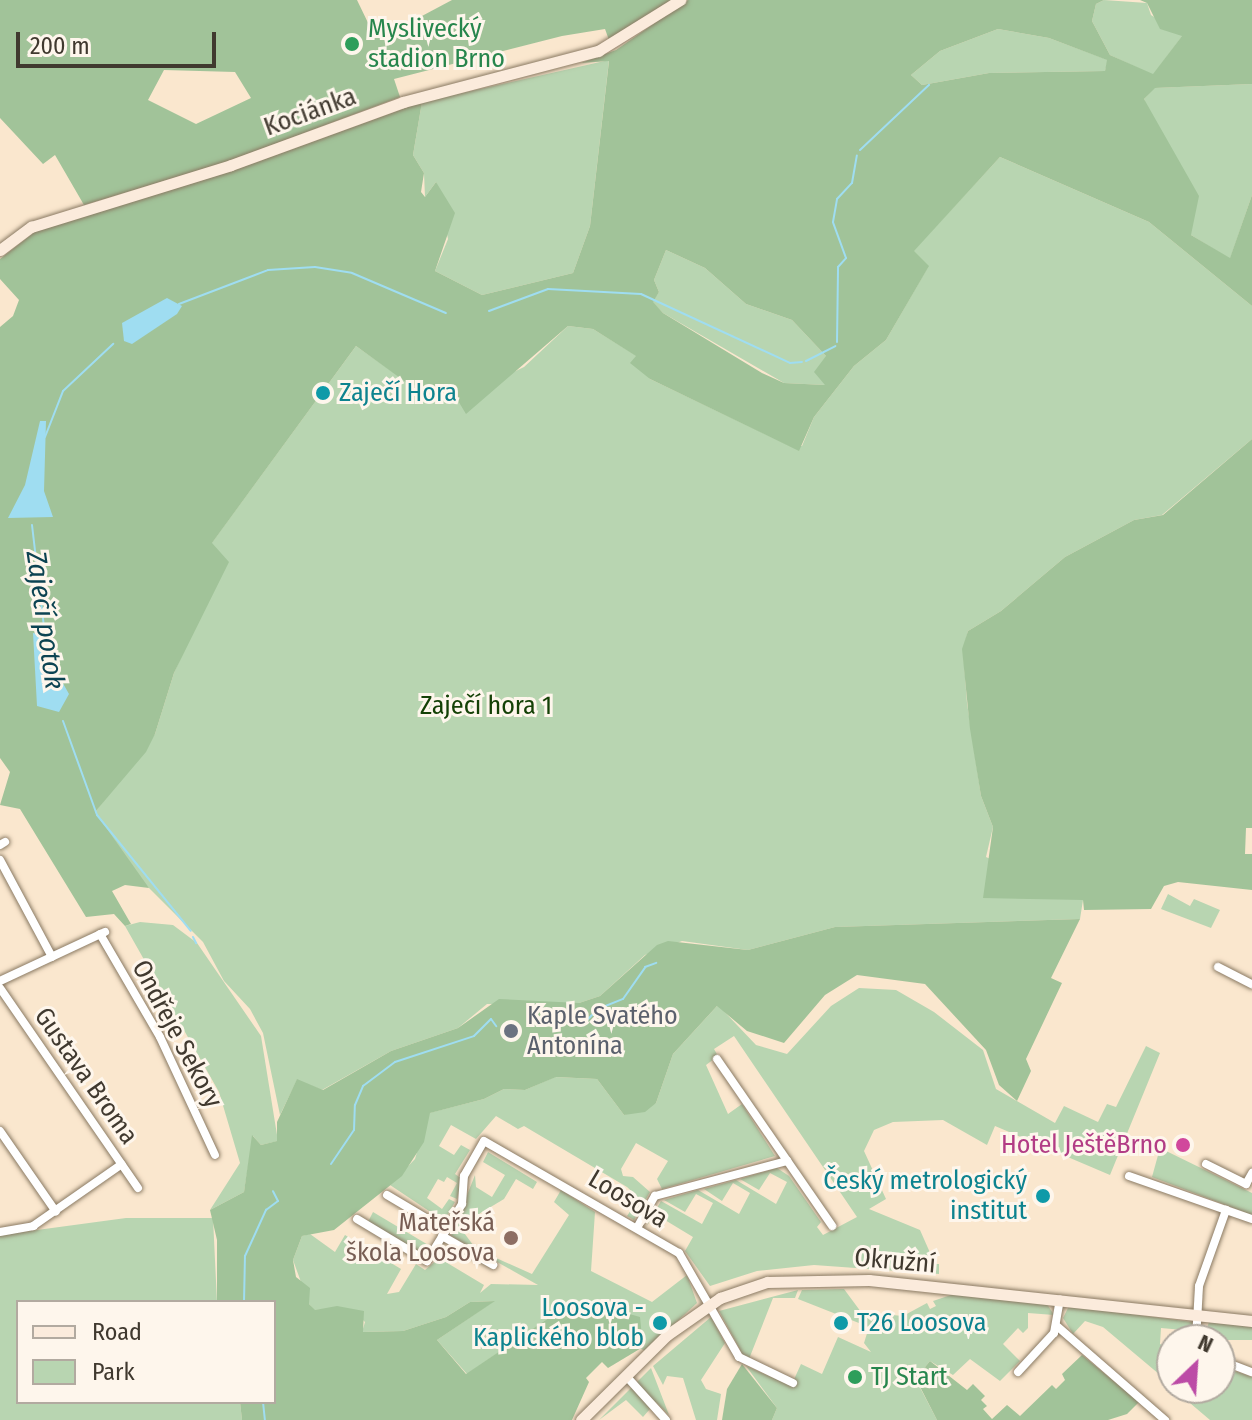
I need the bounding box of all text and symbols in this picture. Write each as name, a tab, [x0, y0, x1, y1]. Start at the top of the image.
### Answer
place label: Myslivecký stadion Brno	[368, 13, 505, 74]
scale bar	[20, 16, 220, 66]
text: 200 m	[30, 32, 90, 60]
marker: Myslivecký stadion Brno	[343, 35, 361, 53]
street label: Kociánka	[260, 81, 360, 143]
place label: Zaječí Hora	[339, 377, 457, 409]
marker: Zaječí Hora	[314, 384, 332, 402]
water label: Zaječí potok	[19, 549, 71, 691]
park label: Zaječí hora 1	[420, 690, 552, 722]
street label: Ondřeje Sekory	[125, 955, 229, 1113]
place label: Kaple Svatého Antonína	[527, 1000, 678, 1062]
street label: Gustava Broma	[28, 1002, 144, 1150]
marker: Kaple Svatého Antonína	[502, 1022, 520, 1040]
place label: Hotel JeštěBrno	[1001, 1129, 1167, 1161]
marker: Hotel JeštěBrno	[1174, 1136, 1192, 1154]
street label: Loosova	[583, 1163, 673, 1235]
place label: Český metrologický institut	[823, 1165, 1027, 1226]
marker: Český metrologický institut	[1034, 1187, 1052, 1205]
place label: Mateřská škola Loosova	[346, 1207, 495, 1268]
marker: Mateřská škola Loosova	[502, 1229, 520, 1247]
street label: Okružní	[853, 1242, 937, 1280]
place label: Loosova - Kaplického blob	[473, 1292, 644, 1354]
legend	[16, 1300, 276, 1404]
place label: T26 Loosova	[857, 1307, 986, 1339]
marker: Loosova - Kaplického blob	[651, 1314, 669, 1332]
marker: T26 Loosova	[832, 1314, 850, 1332]
text: Road	[92, 1318, 142, 1346]
north arrow	[1156, 1324, 1236, 1404]
text: N	[1194, 1329, 1217, 1359]
text: Park	[92, 1358, 135, 1386]
place label: TJ Start	[871, 1361, 947, 1393]
marker: TJ Start	[846, 1368, 864, 1386]

